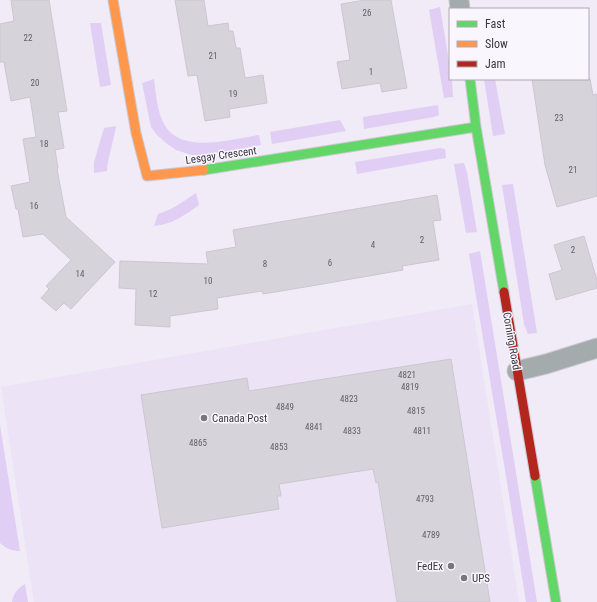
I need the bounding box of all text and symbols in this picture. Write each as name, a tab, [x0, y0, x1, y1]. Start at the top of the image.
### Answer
house number: 26	[363, 8, 371, 18]
legend	[449, 8, 589, 80]
text: Fast	[485, 17, 506, 31]
house number: 22	[24, 33, 33, 43]
text: Slow	[485, 37, 508, 51]
house number: 21	[209, 51, 217, 61]
text: Jam	[485, 57, 506, 71]
house number: 1	[369, 67, 373, 77]
house number: 20	[31, 78, 39, 88]
house number: 19	[229, 89, 237, 99]
house number: 23	[555, 113, 563, 123]
house number: 18	[40, 139, 48, 149]
street label: Lesgay Crescent	[185, 144, 257, 167]
house number: 21	[569, 165, 577, 175]
house number: 16	[30, 201, 38, 211]
house number: 2	[420, 235, 425, 245]
house number: 4	[371, 240, 376, 250]
house number: 2	[571, 245, 576, 255]
house number: 6	[328, 258, 332, 268]
house number: 8	[263, 259, 267, 269]
house number: 14	[76, 269, 85, 279]
house number: 10	[204, 276, 212, 286]
house number: 12	[149, 289, 158, 299]
street label: Corning Road	[500, 311, 523, 371]
house number: 4821	[398, 370, 416, 380]
house number: 4819	[401, 382, 419, 392]
house number: 4823	[340, 394, 358, 404]
house number: 4849	[276, 402, 294, 412]
house number: 4815	[407, 406, 425, 416]
place label: Canada Post	[212, 412, 267, 425]
marker: Canada Post	[199, 413, 209, 423]
house number: 4841	[305, 422, 323, 432]
house number: 4833	[343, 426, 361, 436]
house number: 4811	[413, 426, 431, 436]
house number: 4865	[189, 438, 207, 448]
house number: 4853	[270, 442, 288, 452]
house number: 4793	[416, 494, 434, 504]
house number: 4789	[422, 530, 440, 540]
place label: FedEx	[417, 560, 443, 573]
marker: FedEx	[446, 561, 456, 571]
place label: UPS	[472, 572, 490, 585]
marker: UPS	[459, 573, 469, 583]

